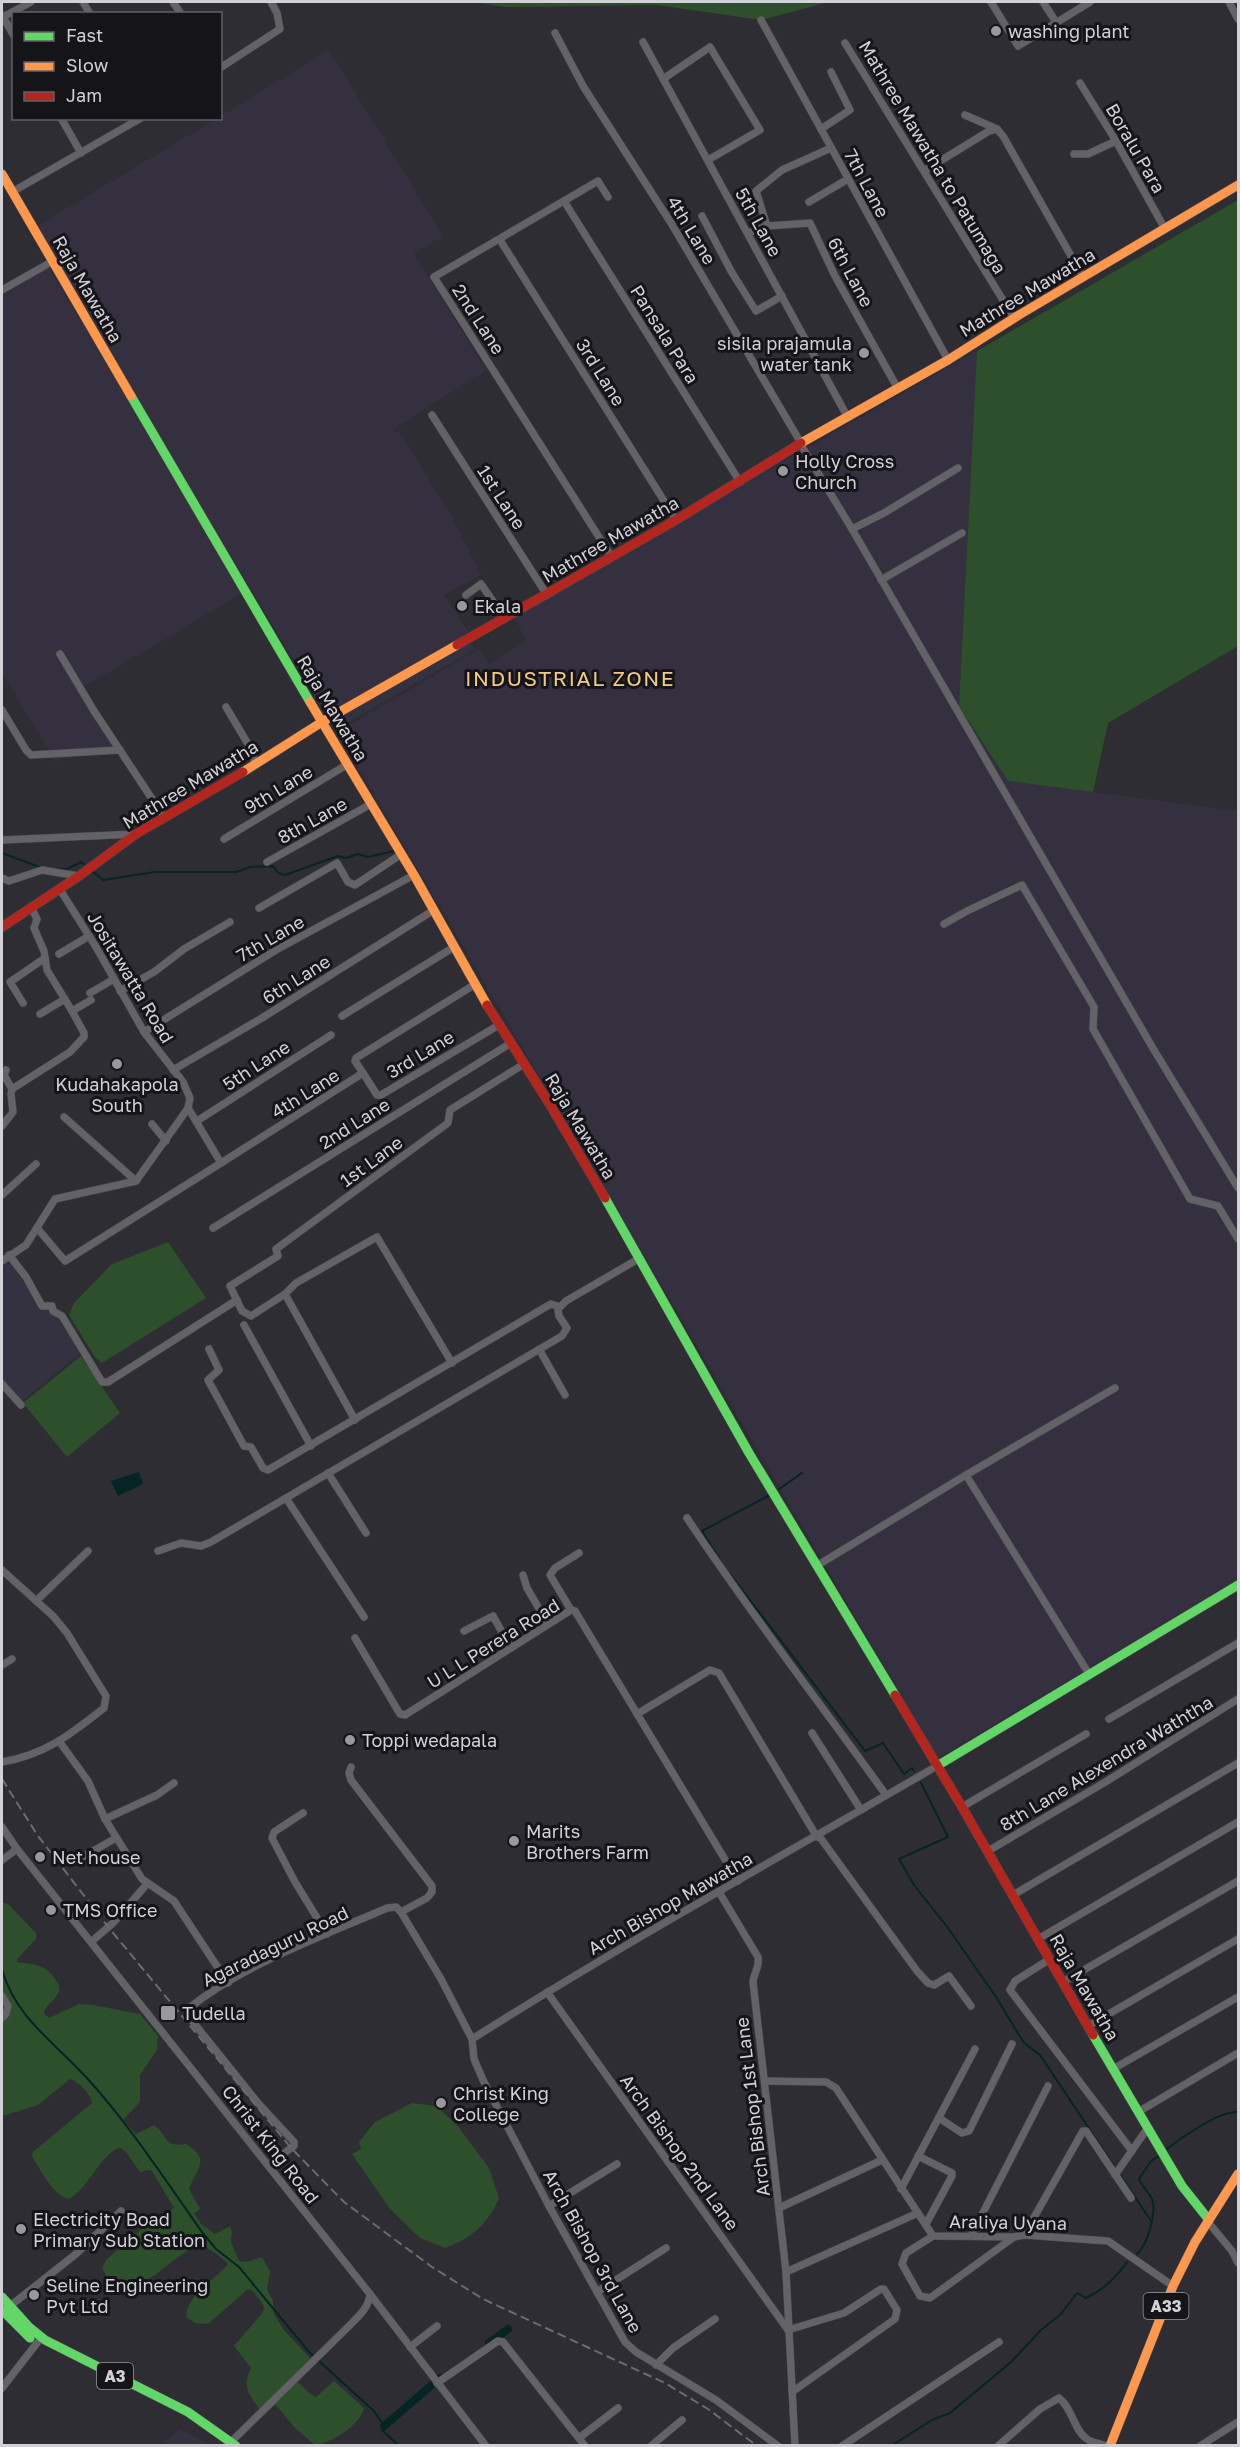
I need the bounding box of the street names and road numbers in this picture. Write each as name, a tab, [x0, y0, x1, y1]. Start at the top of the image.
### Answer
street label: Mathree Mawatha to Patumaga	[855, 36, 1011, 278]
street label: Boralu Para	[1102, 99, 1170, 197]
street label: 7th Lane	[840, 145, 894, 221]
street label: 5th Lane	[731, 184, 787, 260]
street label: 4th Lane	[663, 192, 721, 268]
street label: Raja Mawatha	[49, 232, 127, 346]
street label: 6th Lane	[823, 233, 879, 311]
street label: Mathree Mawatha	[955, 243, 1099, 341]
street label: 2nd Lane	[448, 280, 510, 358]
street label: Pansala Para	[626, 281, 704, 387]
street label: 3rd Lane	[572, 334, 630, 410]
street label: 1st Lane	[473, 461, 531, 533]
street label: Mathree Mawatha	[538, 491, 682, 587]
street label: Raja Mawatha	[293, 651, 373, 765]
street label: Mathree Mawatha	[118, 735, 262, 833]
street label: 9th Lane	[240, 760, 316, 818]
street label: 8th Lane	[273, 792, 351, 848]
street label: Jositawatta Road	[83, 907, 179, 1047]
street label: 7th Lane	[232, 910, 308, 966]
street label: 6th Lane	[258, 950, 334, 1008]
street label: 3rd Lane	[382, 1025, 458, 1083]
street label: 5th Lane	[218, 1035, 294, 1095]
street label: 4th Lane	[267, 1064, 343, 1122]
street label: Raja Mawatha	[541, 1069, 621, 1183]
street label: 2nd Lane	[315, 1093, 393, 1153]
street label: 1st Lane	[335, 1131, 407, 1191]
street label: U L L Perera Road	[423, 1593, 563, 1693]
street label: 8th Lane Alexendra Waththa	[996, 1691, 1216, 1835]
street label: Arch Bishop Mawatha	[584, 1847, 756, 1959]
street label: Agaradaguru Road	[198, 1901, 352, 1991]
street label: Raja Mawatha	[1046, 1930, 1124, 2044]
street label: Arch Bishop 1st Lane	[730, 2016, 774, 2198]
street label: Arch Bishop 2nd Lane	[616, 2070, 744, 2234]
street label: Christ King Road	[218, 2080, 324, 2208]
street label: Arch Bishop 3rd Lane	[539, 2166, 647, 2336]
street label: Araliya Uyana	[949, 2210, 1067, 2234]
road number: A33	[1144, 2293, 1188, 2319]
road number: A3	[97, 2363, 133, 2389]

